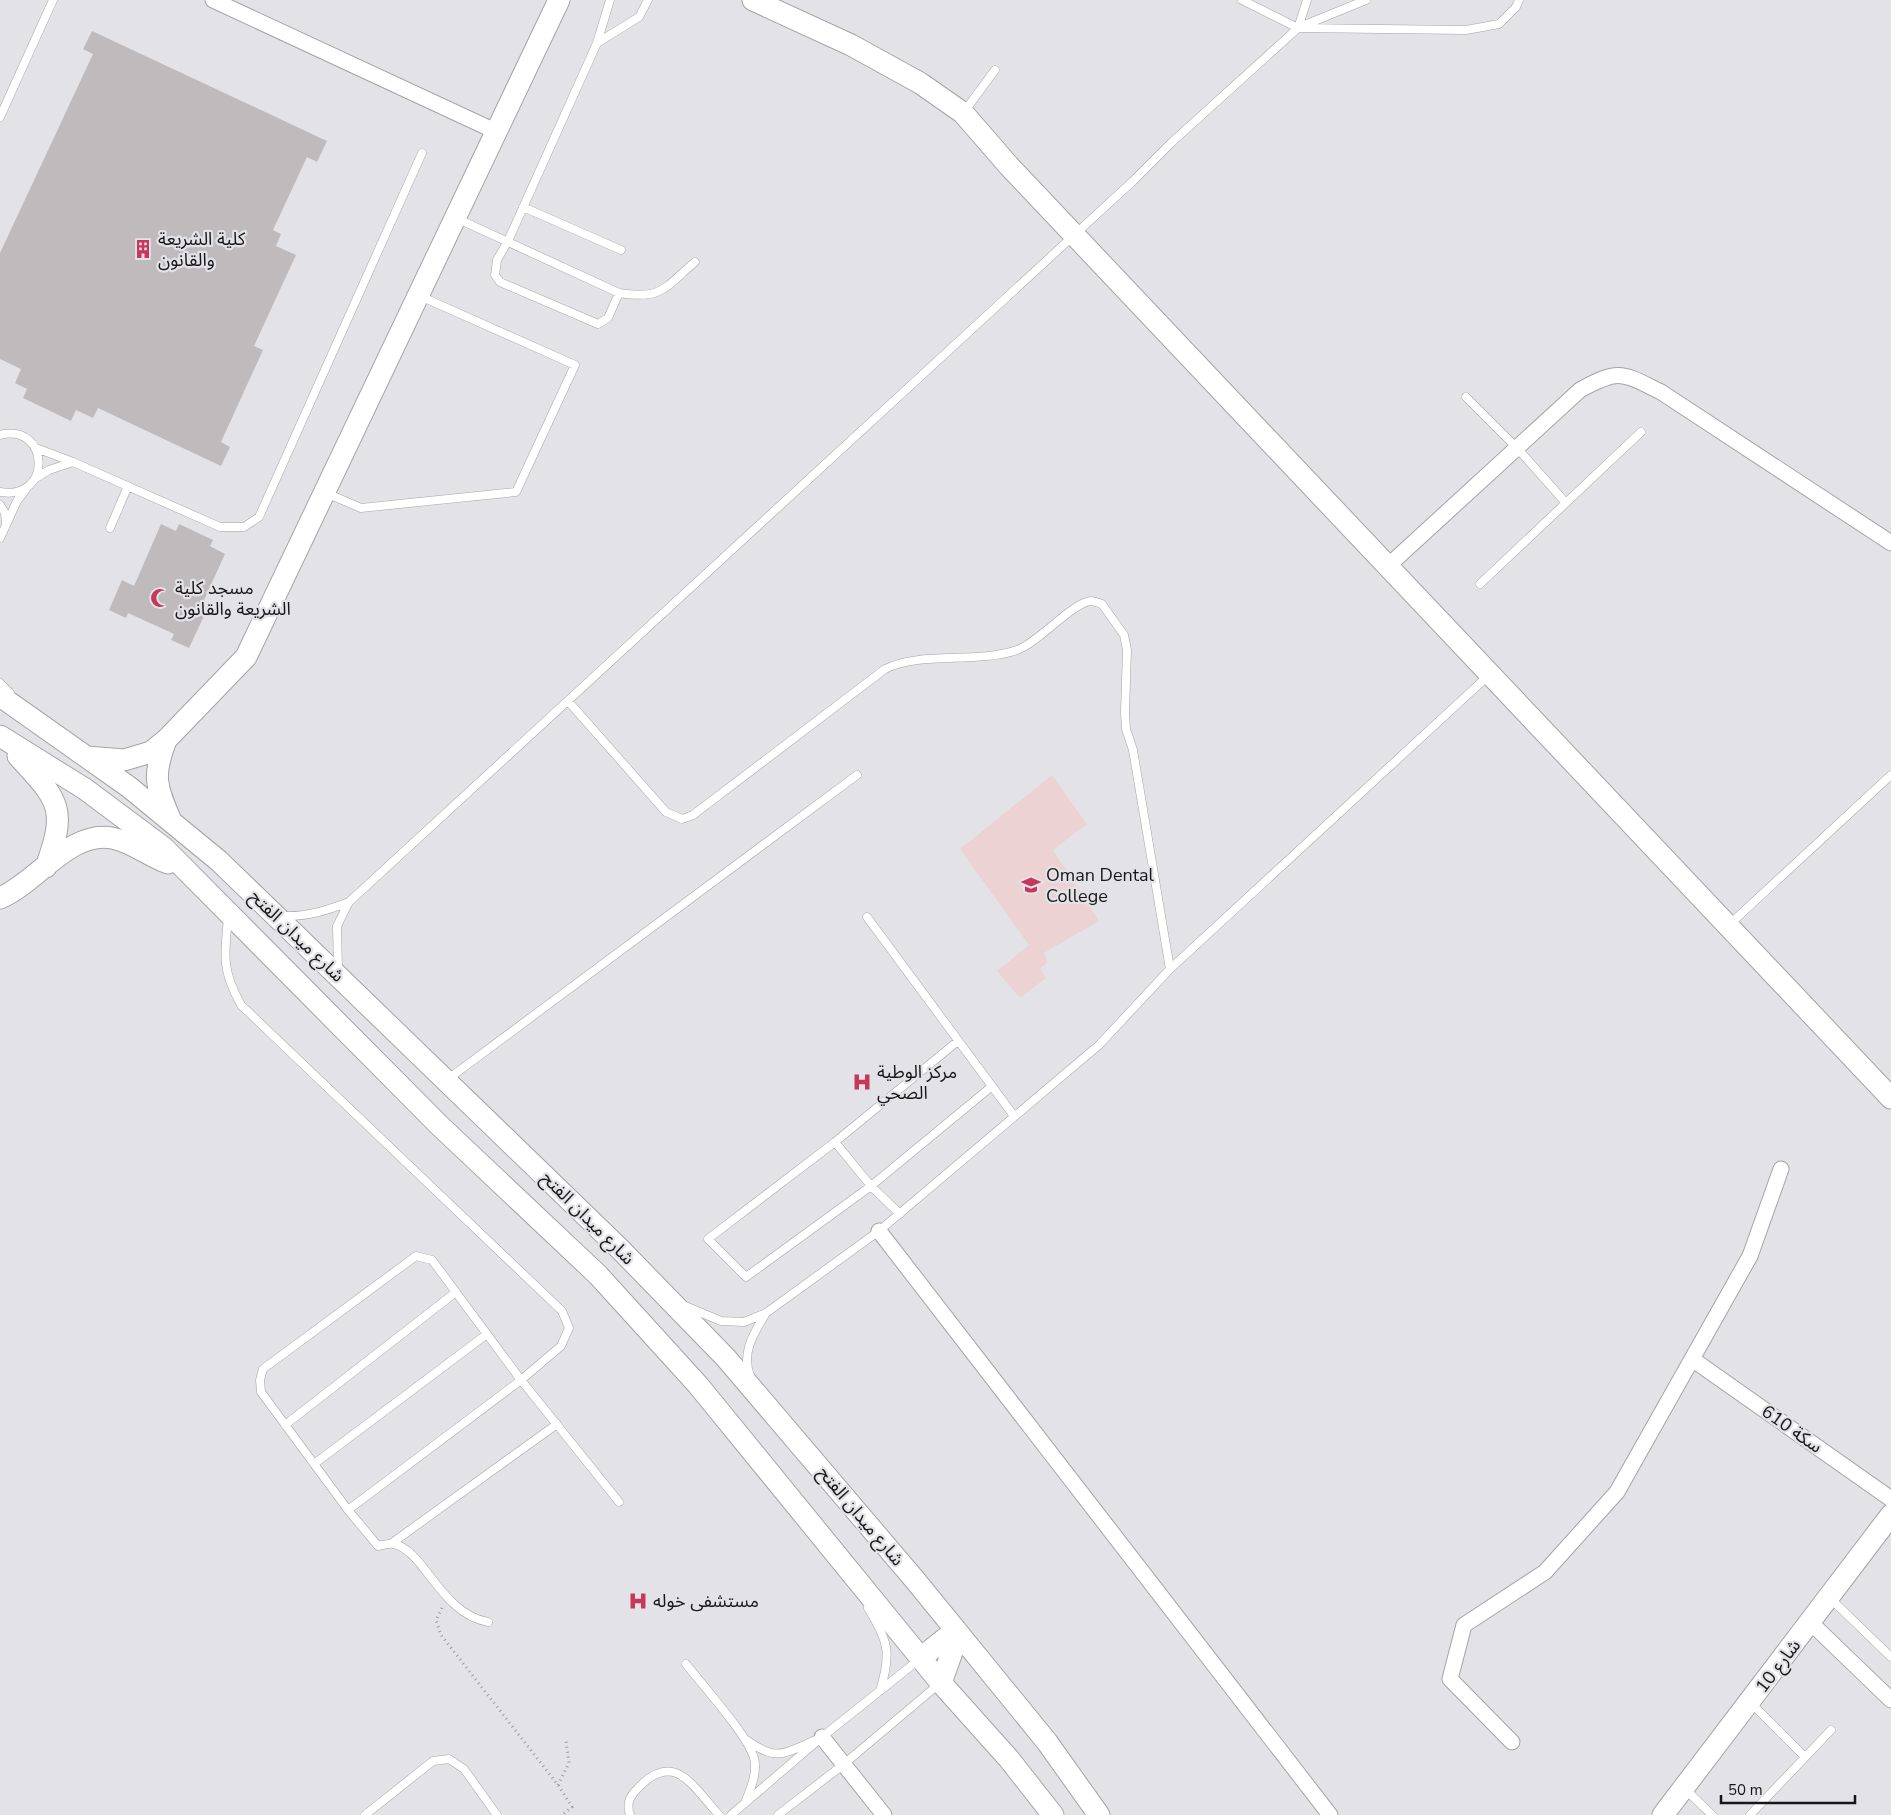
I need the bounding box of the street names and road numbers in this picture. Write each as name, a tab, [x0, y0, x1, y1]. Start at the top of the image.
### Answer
street label: شارع ميدان الفتح	[243, 885, 350, 989]
street label: شارع ميدان الفتح	[535, 1166, 640, 1271]
street label: سكة 610	[1757, 1399, 1827, 1459]
street label: شارع ميدان الفتح	[811, 1461, 910, 1572]
street label: شارع 10	[1750, 1634, 1808, 1699]

